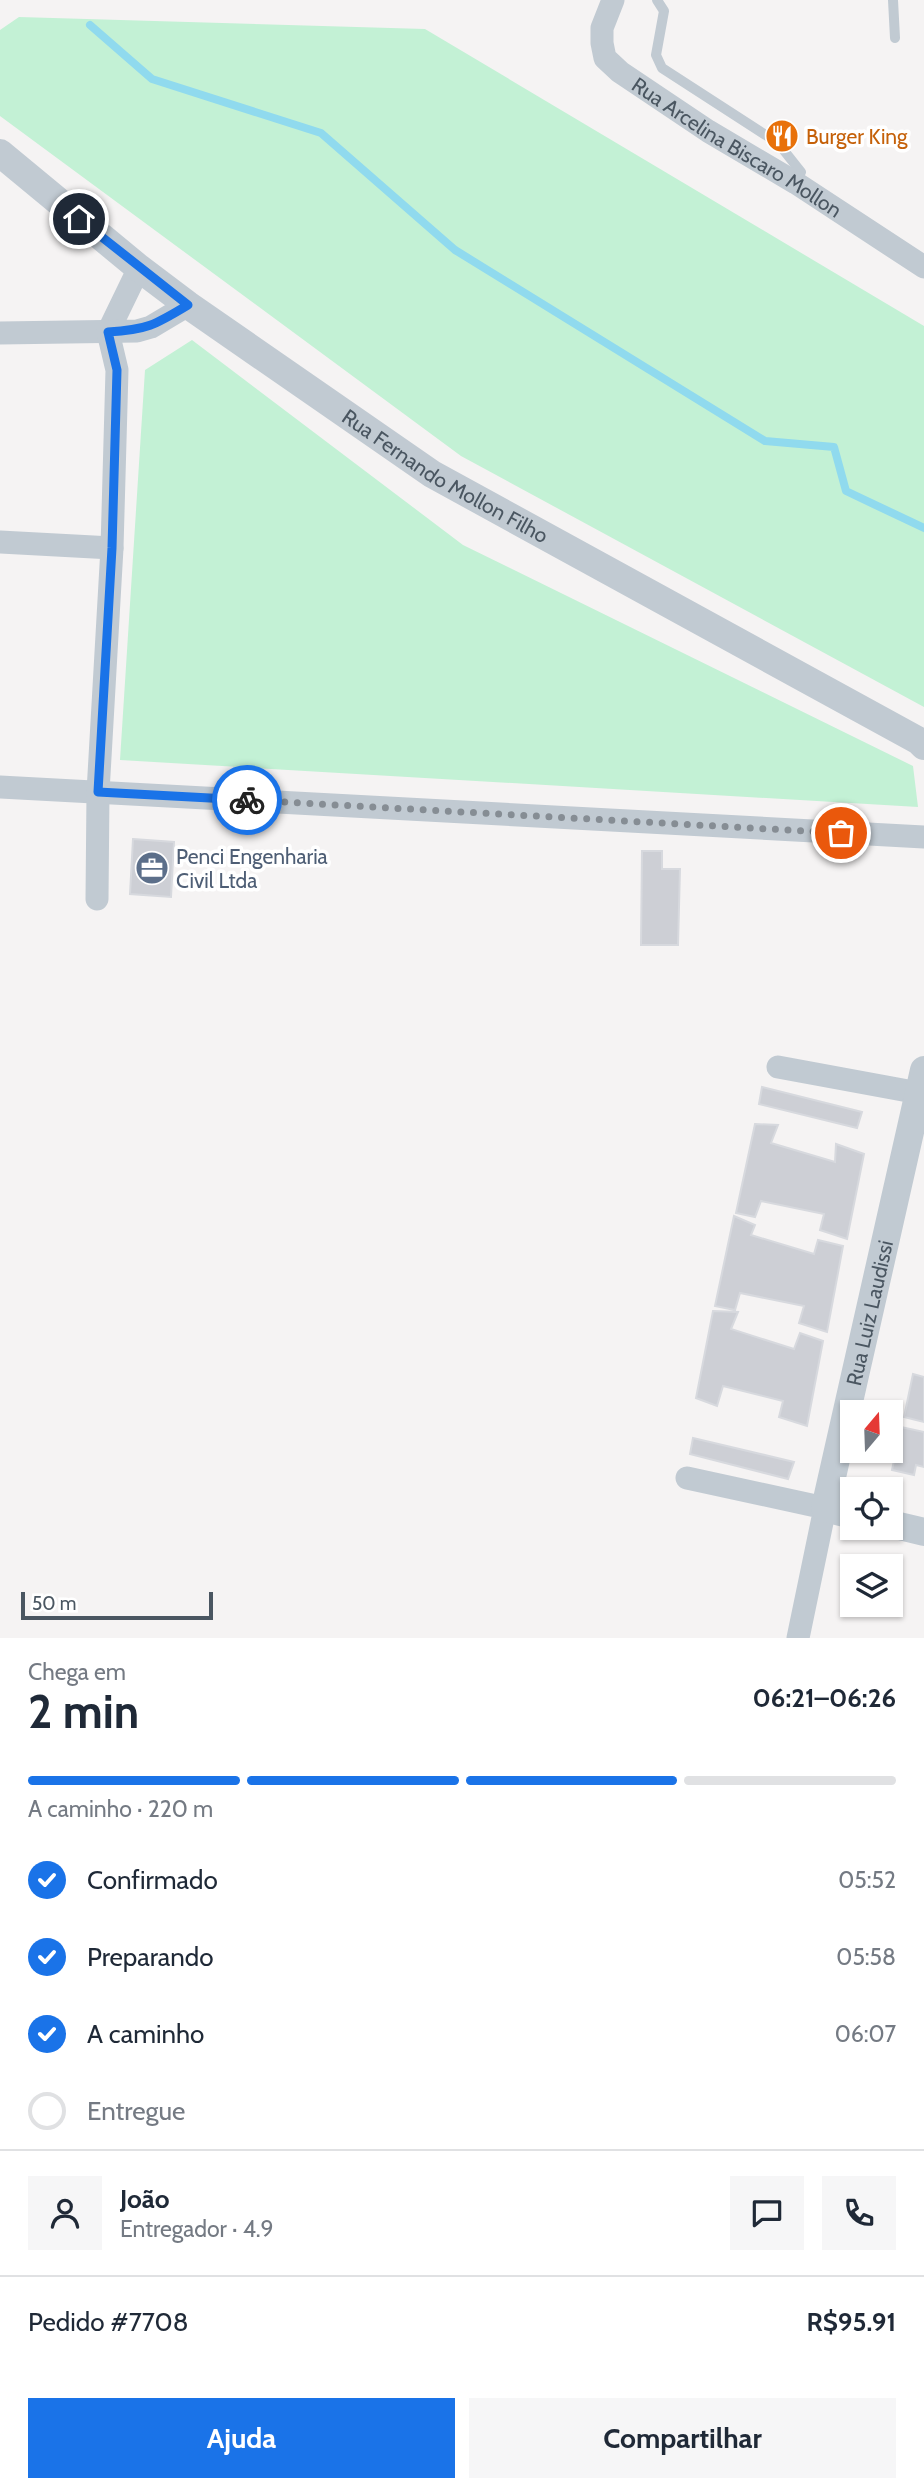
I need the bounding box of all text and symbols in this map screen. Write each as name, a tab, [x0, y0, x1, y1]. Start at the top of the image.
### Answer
street label: Rua Arcelina Biscaro Mollon	[628, 71, 847, 222]
restaurant icon: Burger King	[763, 117, 801, 155]
place label: Burger King	[806, 124, 908, 149]
pin	[49, 189, 109, 249]
icon: home	[60, 200, 98, 238]
street label: Rua Fernando Mollon Filho	[338, 403, 553, 548]
courier	[212, 765, 282, 835]
icon: bike	[228, 781, 266, 819]
pin	[811, 803, 871, 863]
icon: bag	[822, 814, 860, 852]
place label: Penci Engenharia Civil Ltda	[176, 844, 328, 893]
office icon: Penci Engenharia Civil Ltda	[133, 849, 171, 887]
street label: Rua Luiz Laudissi	[841, 1238, 898, 1388]
north arrow	[840, 1400, 903, 1463]
map controls	[840, 1400, 903, 1617]
button: locate	[840, 1477, 903, 1540]
button: layers	[840, 1554, 903, 1617]
scale bar	[21, 1589, 214, 1621]
text: 50 m	[32, 1592, 76, 1615]
text: Chega em	[28, 1658, 126, 1686]
text: 06:21–06:26	[752, 1682, 896, 1714]
text: 2 min	[28, 1684, 139, 1740]
text: A caminho · 220 m	[28, 1795, 213, 1823]
icon: check	[28, 1861, 66, 1899]
text: Confirmado	[87, 1864, 218, 1896]
text: 05:52	[838, 1866, 896, 1894]
icon: check	[28, 1938, 66, 1976]
text: Preparando	[87, 1941, 214, 1973]
text: 05:58	[836, 1943, 896, 1971]
icon: check	[28, 2015, 66, 2053]
text: A caminho	[87, 2018, 204, 2050]
text: 06:07	[835, 2020, 896, 2048]
text: Entregue	[87, 2095, 185, 2127]
button: person	[28, 2176, 102, 2250]
button: chat	[730, 2176, 804, 2250]
button: phone	[822, 2176, 896, 2250]
text: João	[120, 2183, 170, 2215]
text: Entregador · 4.9	[120, 2215, 274, 2243]
text: Pedido #7708	[28, 2306, 189, 2338]
text: R$95.91	[806, 2306, 896, 2338]
button: Ajuda	[28, 2398, 455, 2478]
button: Compartilhar	[469, 2398, 896, 2478]

